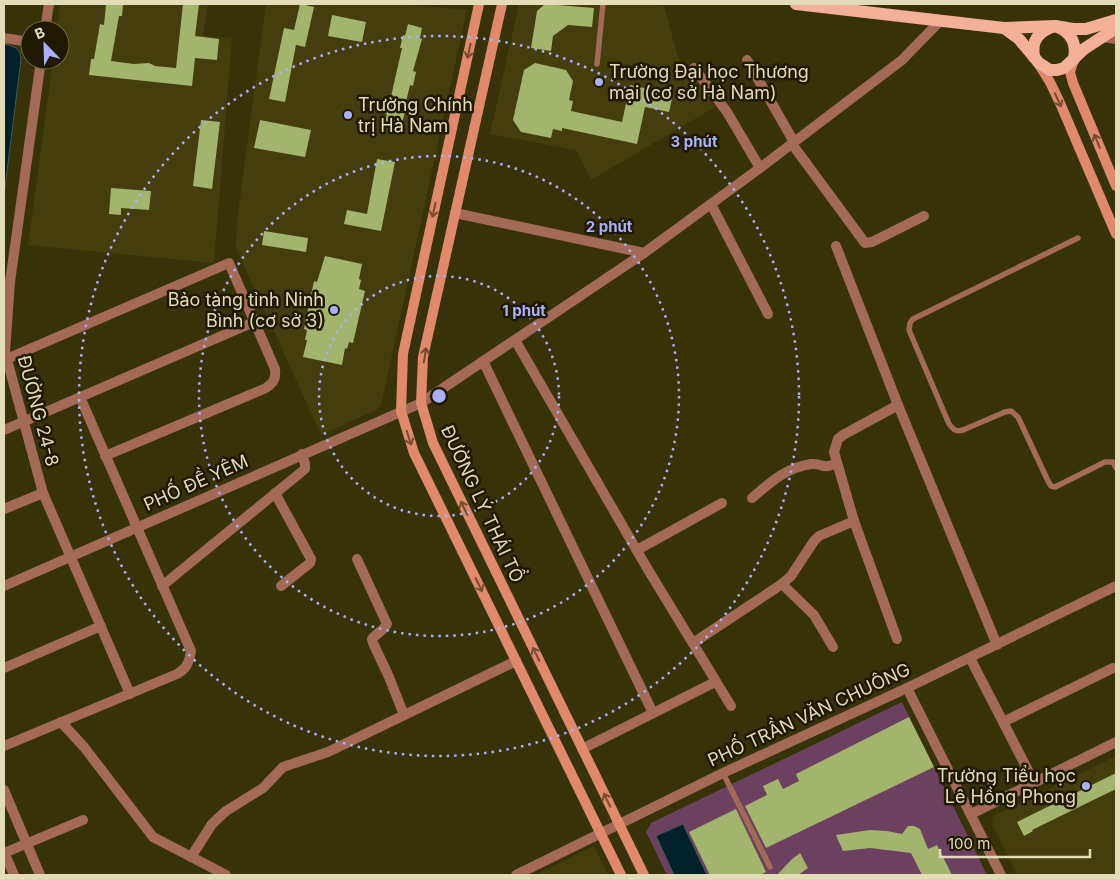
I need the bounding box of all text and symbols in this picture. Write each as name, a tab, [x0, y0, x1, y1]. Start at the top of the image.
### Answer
north arrow	[20, 20, 70, 70]
text: B	[32, 23, 47, 42]
one-way arrow	[464, 43, 473, 59]
place label: Trường Đại học Thương mại (cơ sở Hà Nam)	[609, 61, 809, 103]
marker: Trường Đại học Thương mại (cơ sở Hà Nam)	[593, 76, 605, 88]
one-way arrow	[1054, 92, 1064, 107]
place label: Trường Chính trị Hà Nam	[358, 94, 473, 136]
marker: Trường Chính trị Hà Nam	[342, 109, 354, 121]
text: 3 phút	[671, 132, 718, 151]
one-way arrow	[1092, 134, 1102, 149]
one-way arrow	[429, 202, 439, 218]
text: 2 phút	[586, 217, 633, 236]
place label: Bảo tàng tỉnh Ninh Bình (cơ sở 3)	[168, 289, 324, 331]
text: 1 phút	[502, 301, 546, 320]
marker: Bảo tàng tỉnh Ninh Bình (cơ sở 3)	[328, 304, 340, 316]
one-way arrow	[420, 347, 430, 363]
street label: ĐƯỜNG 24-8	[14, 353, 64, 469]
centre of rings	[430, 387, 448, 405]
street label: ĐƯỜNG LÝ THÁI TỔ	[437, 420, 532, 586]
one-way arrow	[405, 430, 415, 446]
street label: PHỐ ĐỀ YÊM	[139, 447, 251, 515]
one-way arrow	[459, 501, 469, 516]
one-way arrow	[475, 577, 484, 592]
one-way arrow	[531, 647, 540, 662]
street label: PHỐ TRẦN VĂN CHUÔNG	[703, 655, 913, 771]
place label: Trường Tiểu học Lê Hồng Phong	[937, 765, 1076, 807]
marker: Trường Tiểu học Lê Hồng Phong	[1080, 780, 1092, 792]
one-way arrow	[602, 793, 611, 808]
scale bar	[940, 826, 1090, 858]
text: 100 m	[948, 834, 990, 853]

